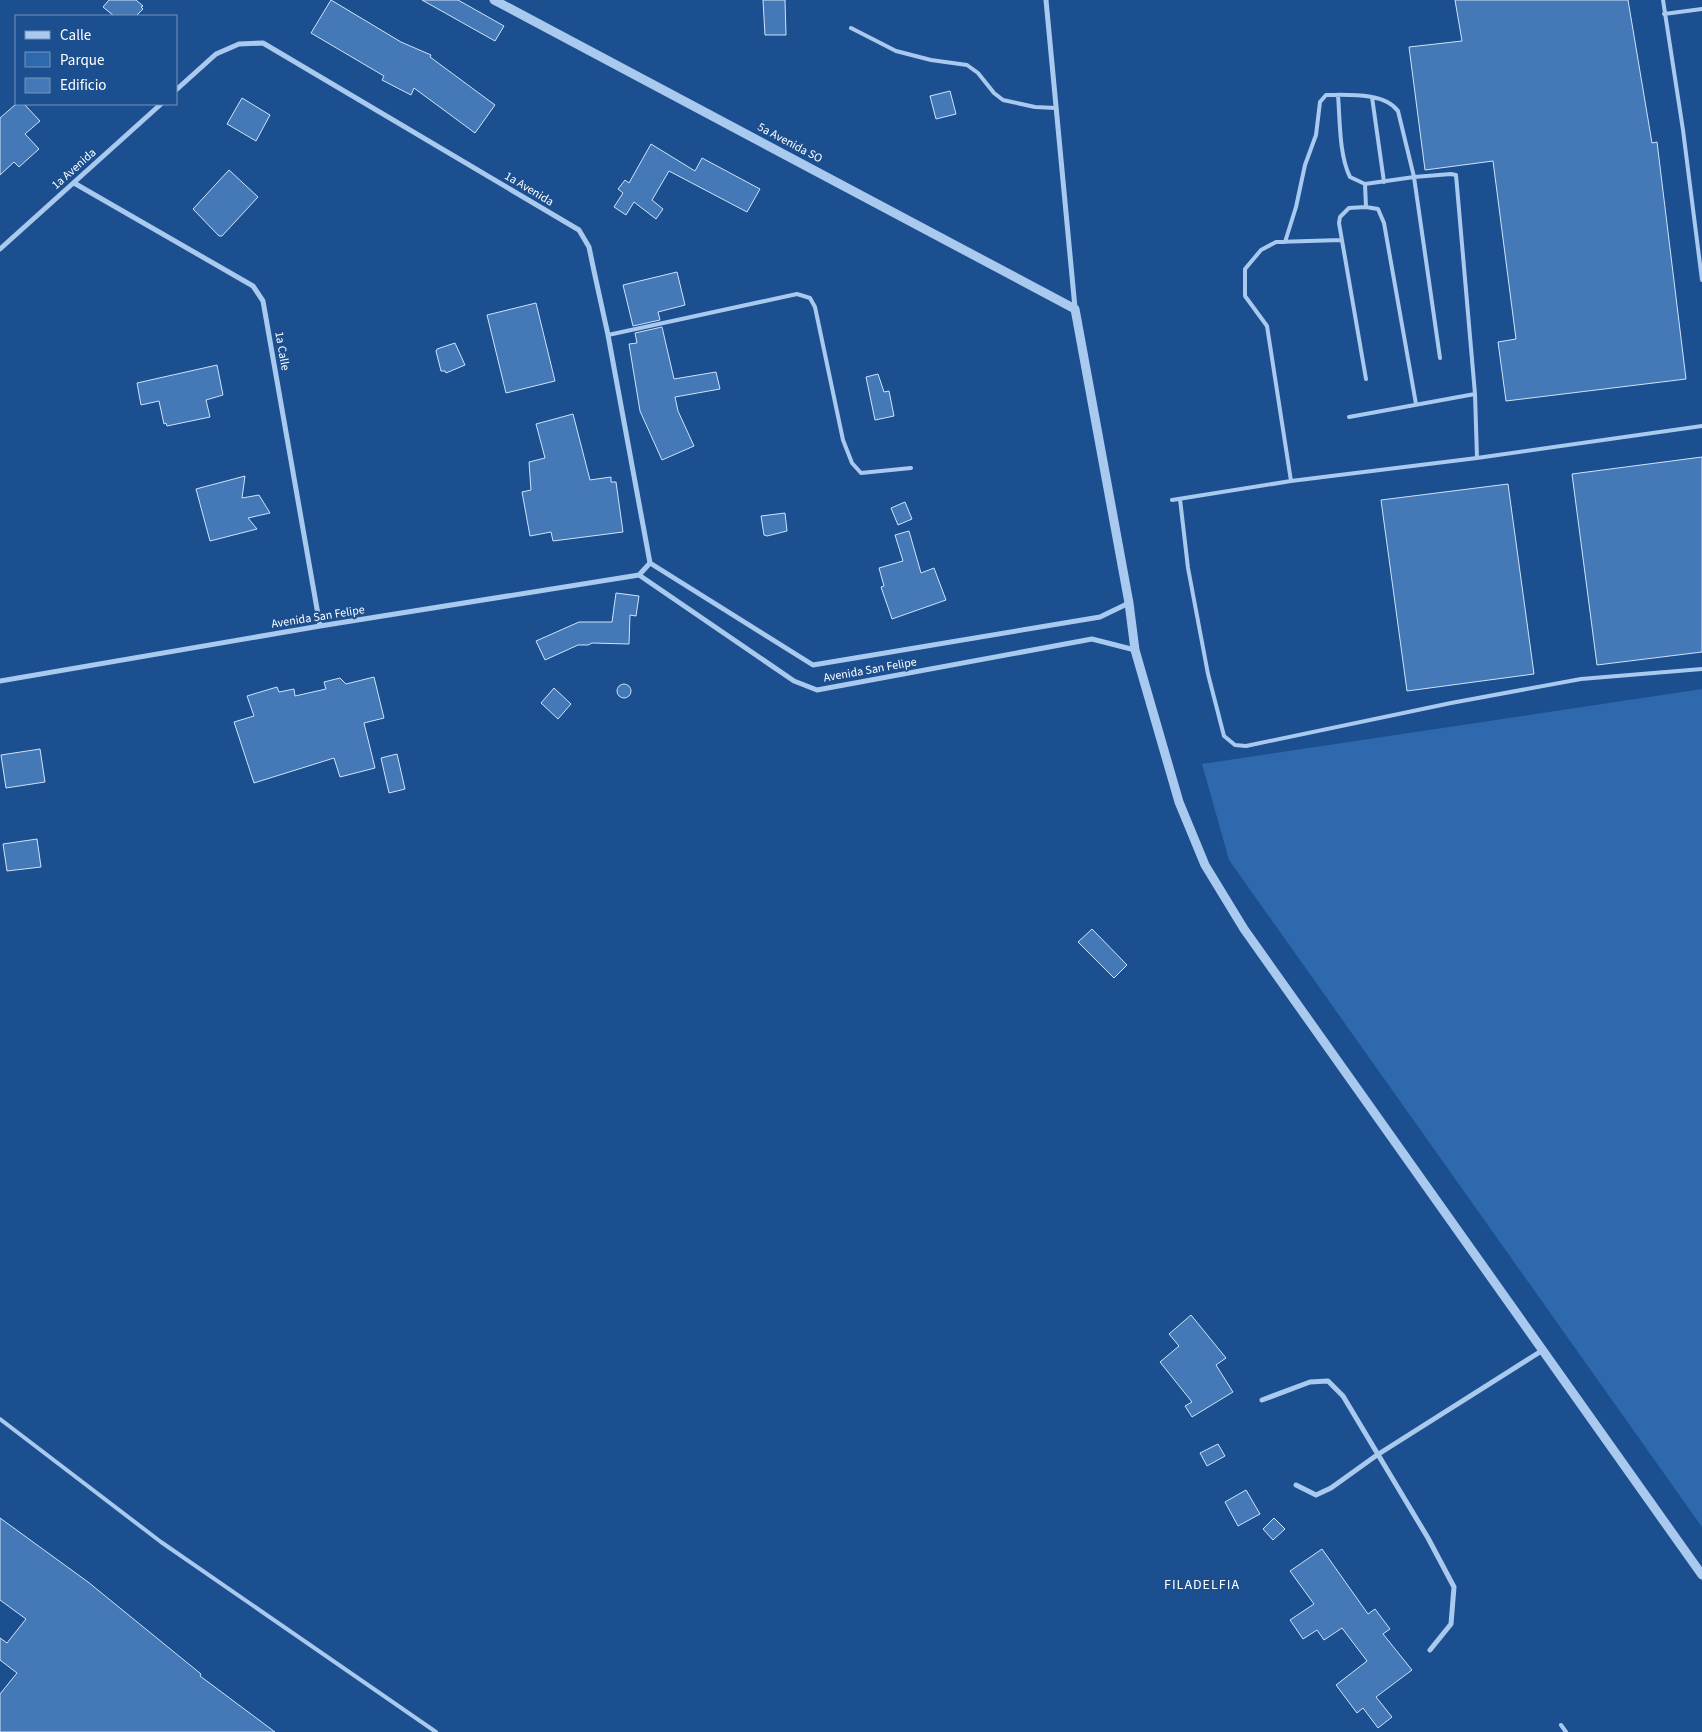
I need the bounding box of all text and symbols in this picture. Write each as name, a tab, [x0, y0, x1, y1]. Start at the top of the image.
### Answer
legend	[15, 15, 178, 105]
text: Calle	[60, 25, 91, 46]
text: Parque	[60, 50, 104, 71]
text: Edificio	[60, 75, 107, 96]
street label: 5a Avenida SO	[755, 119, 826, 167]
street label: 1a Avenida	[48, 144, 100, 194]
street label: 1a Avenida	[501, 168, 557, 210]
street label: 1a Calle	[270, 330, 294, 372]
street label: Avenida San Felipe	[270, 601, 366, 633]
street label: Avenida San Felipe	[822, 653, 918, 687]
district label: FILADELFIA	[1164, 1575, 1240, 1595]

